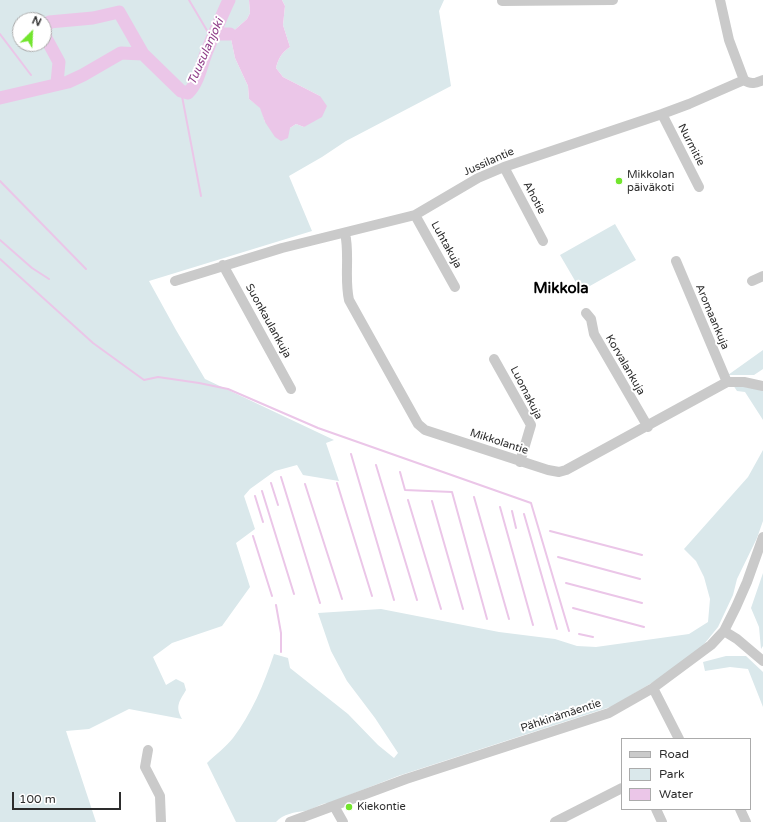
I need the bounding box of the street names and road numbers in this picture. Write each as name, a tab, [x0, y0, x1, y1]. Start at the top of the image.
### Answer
street label: Nurmitie	[675, 122, 707, 168]
street label: Jussilantie	[462, 145, 516, 179]
street label: Ahotie	[520, 180, 548, 216]
street label: Luhtakuja	[428, 219, 464, 271]
street label: Suonkaulankuja	[242, 282, 294, 360]
street label: Aromaankuja	[692, 282, 732, 352]
street label: Korvalankuja	[602, 332, 648, 398]
street label: Luomakuja	[507, 364, 545, 422]
street label: Mikkolantie	[468, 426, 530, 458]
street label: Pähkinämäentie	[519, 697, 603, 735]

